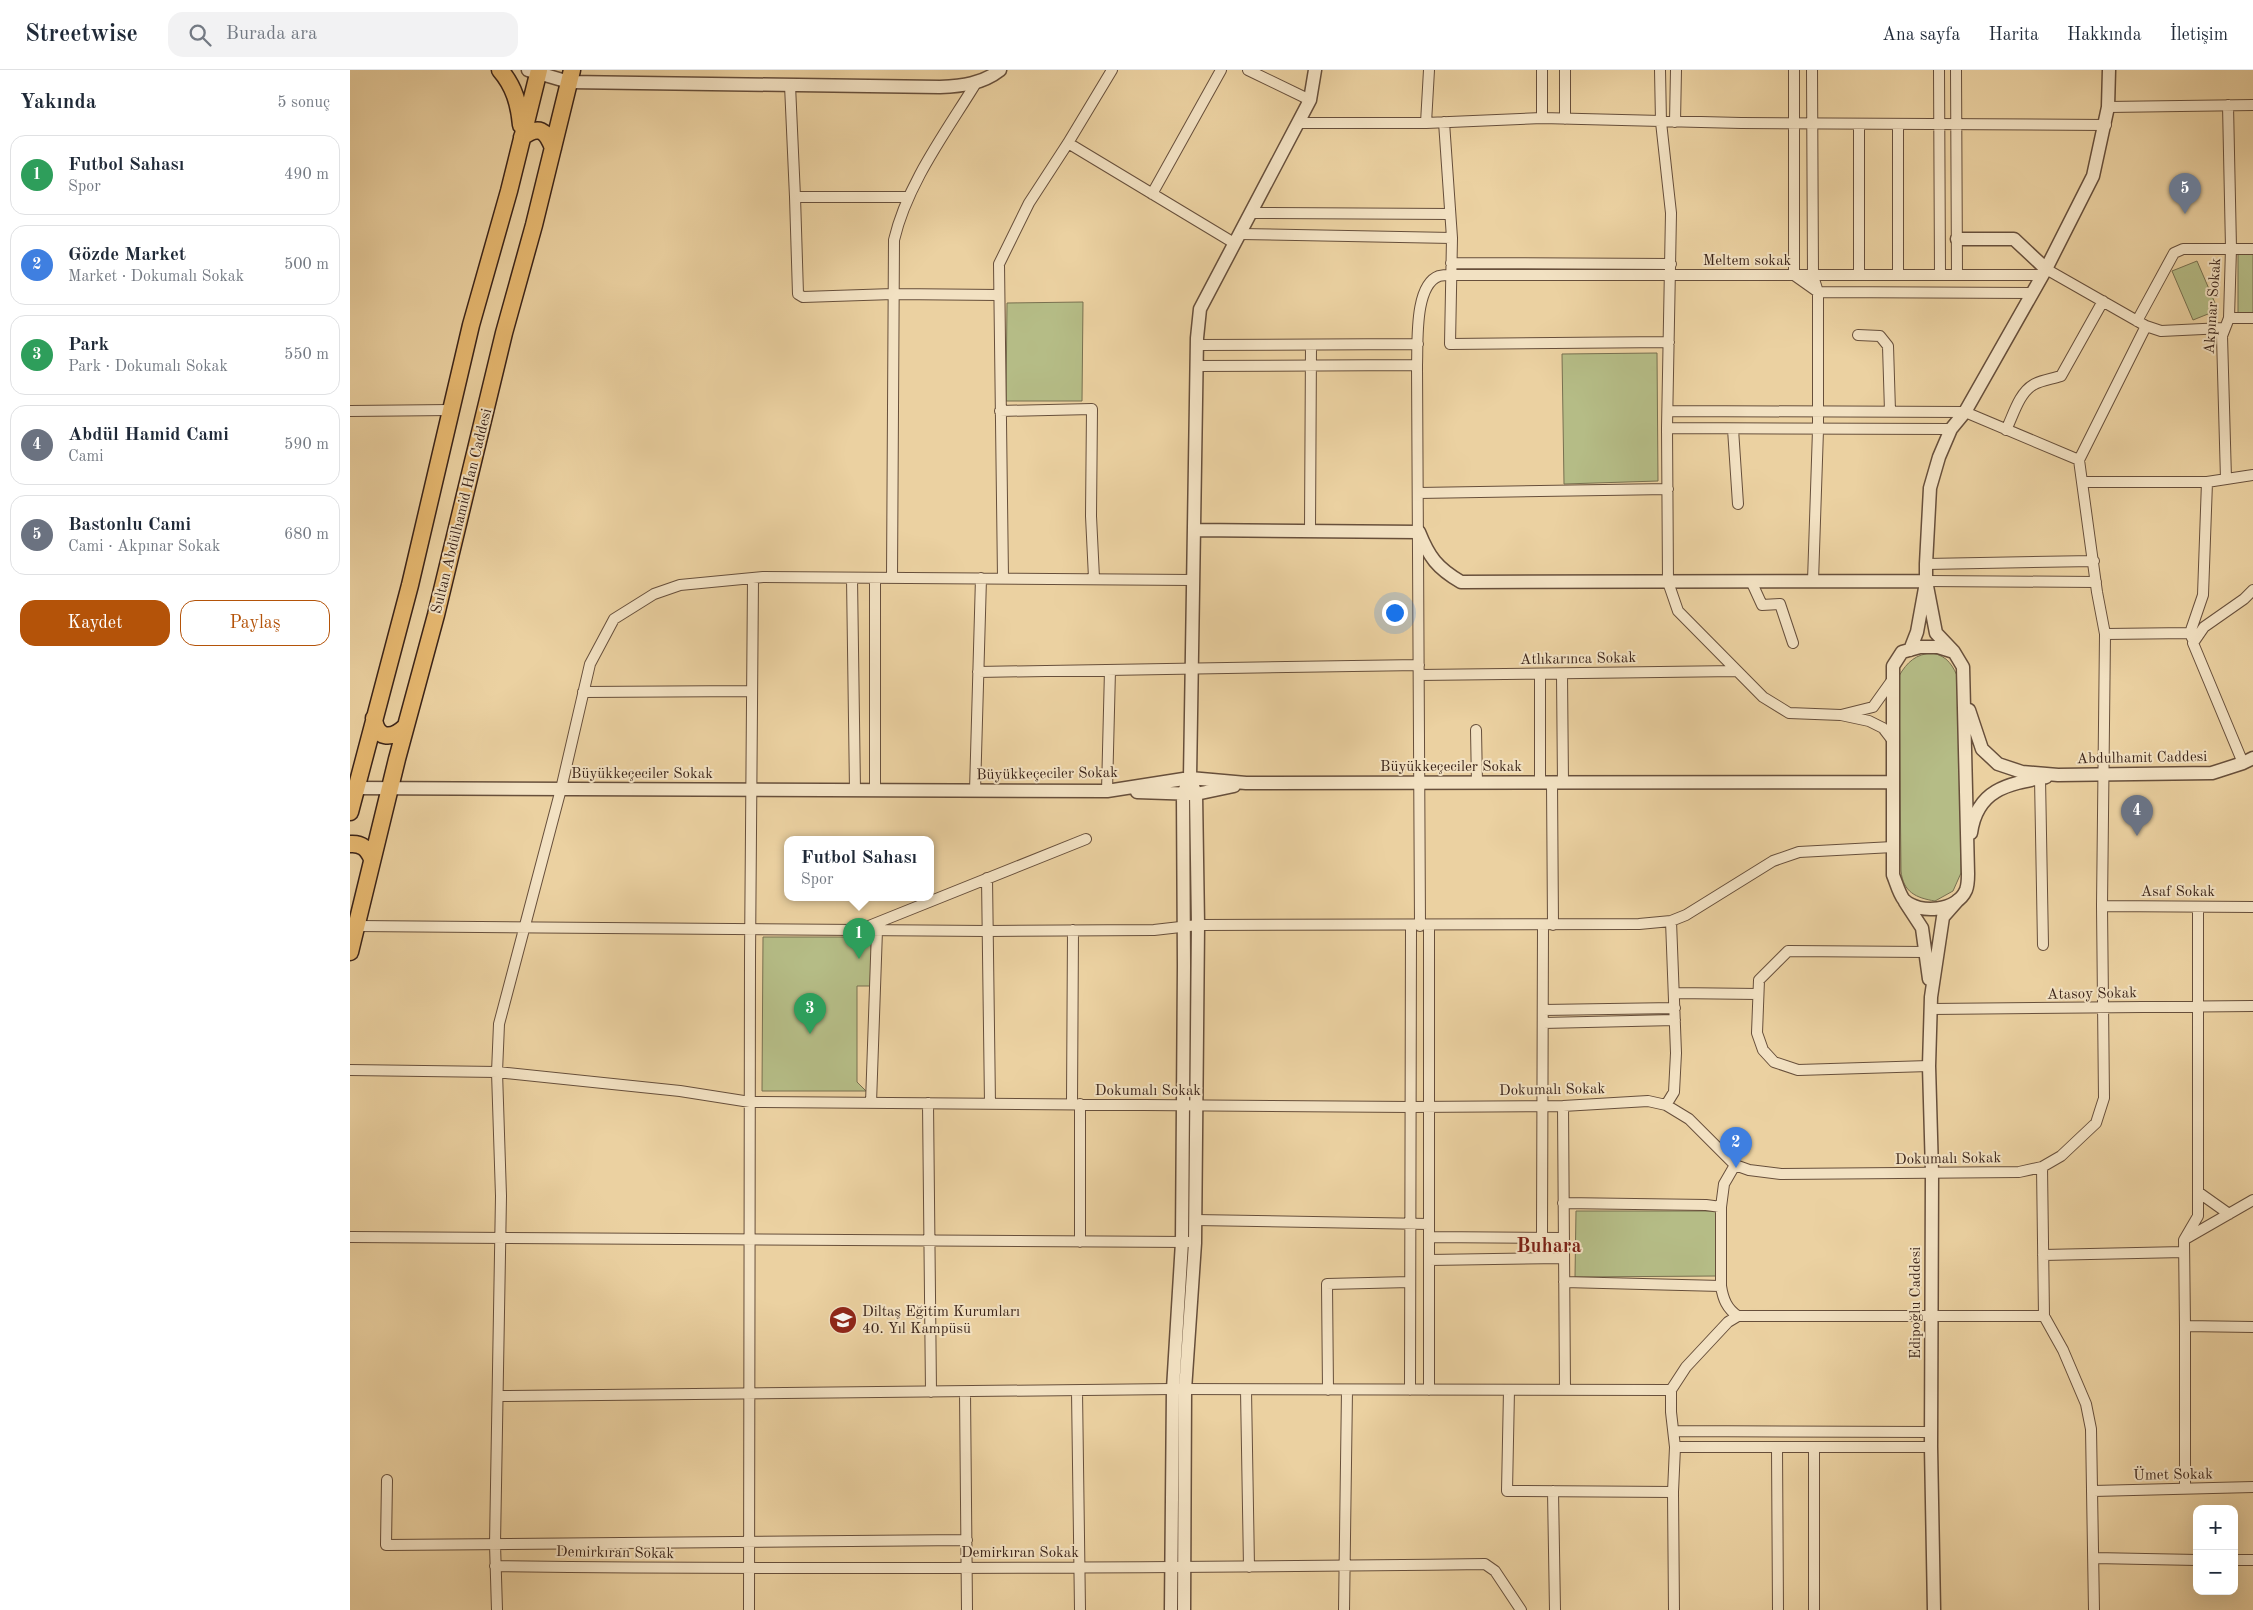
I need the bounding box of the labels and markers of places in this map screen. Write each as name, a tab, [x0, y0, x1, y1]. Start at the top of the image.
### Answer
pin: 5	[2169, 173, 2201, 214]
pin: 4	[2121, 795, 2153, 836]
pin: 1	[843, 918, 875, 959]
pin: 3	[794, 993, 826, 1034]
pin: 2	[1720, 1127, 1752, 1168]
school or university icon: Diltaş Eğitim Kurumları 40. Yıl Kampüsü	[828, 1305, 858, 1335]
place label: Diltaş Eğitim Kurumları 40. Yıl Kampüsü	[862, 1305, 1020, 1337]

